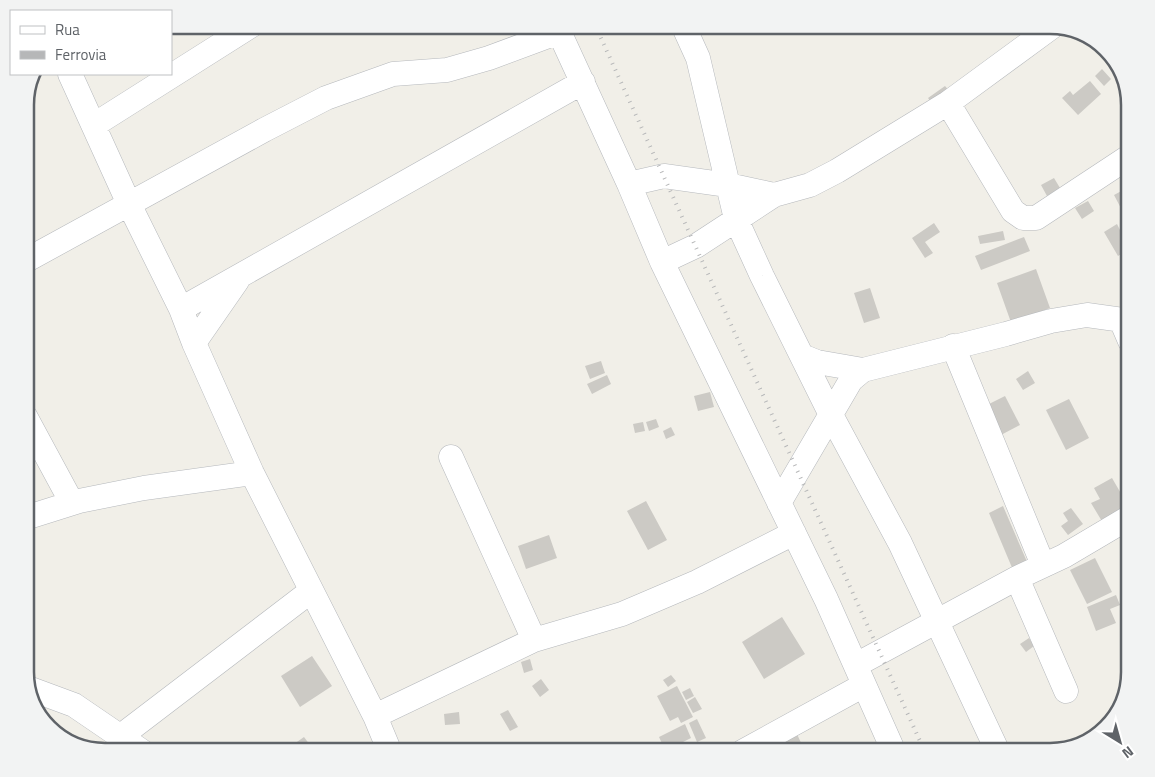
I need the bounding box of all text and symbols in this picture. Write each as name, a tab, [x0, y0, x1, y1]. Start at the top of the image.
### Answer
legend	[10, 10, 172, 75]
text: Rua	[55, 18, 80, 41]
text: Ferrovia	[55, 43, 107, 66]
north arrow	[1095, 717, 1145, 767]
text: N	[1118, 741, 1138, 764]

